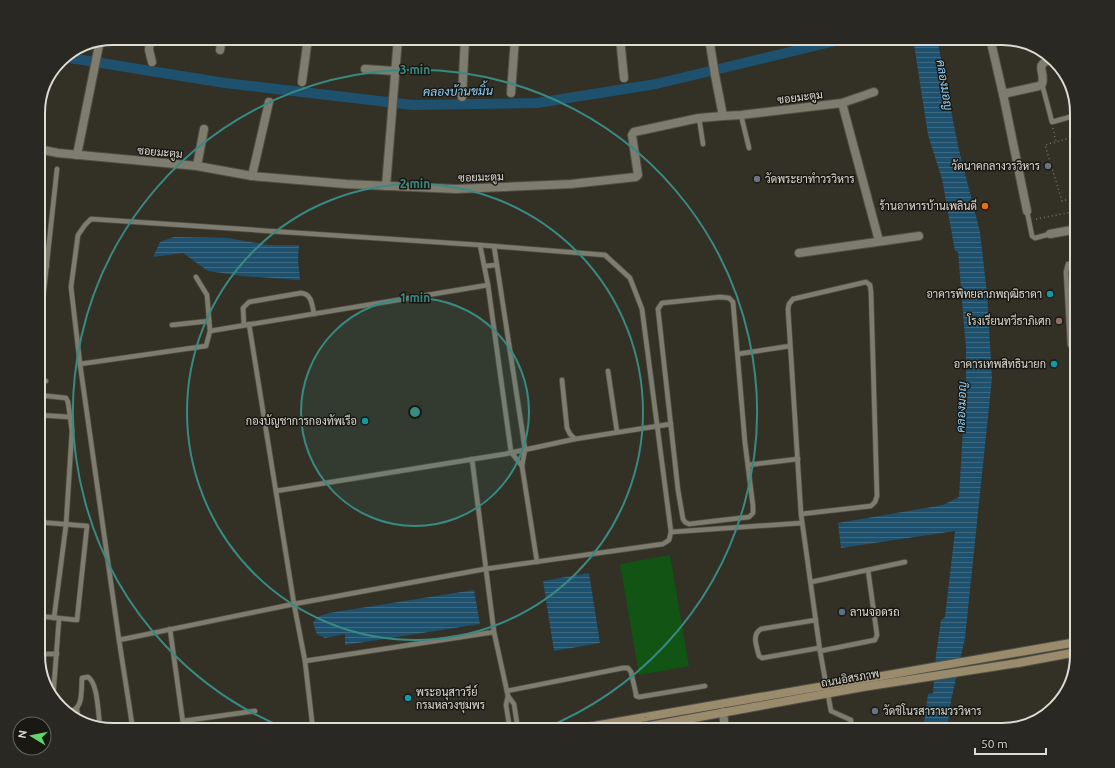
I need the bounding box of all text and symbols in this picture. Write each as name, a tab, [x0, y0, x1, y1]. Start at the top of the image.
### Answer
water label: คลองมอญ	[934, 59, 955, 111]
text: 3 min	[400, 63, 430, 76]
water label: คลองบ้านขมิ้น	[423, 80, 493, 98]
street label: ซอยมะตูม	[777, 88, 824, 108]
street label: ซอยมะตูม	[137, 144, 183, 162]
place label: วัดนาคกลางวรวิหาร	[952, 159, 1040, 172]
marker: วัดนาคกลางวรวิหาร	[1043, 161, 1053, 171]
street label: ซอยมะตูม	[458, 170, 504, 186]
place label: วัดพระยาทําวรวิหาร	[765, 172, 855, 185]
marker: วัดพระยาทําวรวิหาร	[752, 174, 762, 184]
text: 2 min	[400, 177, 430, 190]
place label: ร้านอาหารบ้านเพลินดี	[879, 198, 977, 212]
marker: ร้านอาหารบ้านเพลินดี	[980, 201, 990, 211]
place label: อาคารพิทยลาภพฤฒิธาดา	[926, 288, 1042, 301]
marker: อาคารพิทยลาภพฤฒิธาดา	[1045, 289, 1055, 299]
text: 1 min	[400, 291, 430, 304]
place label: โรงเรียนทวีธาภิเศก	[966, 313, 1051, 327]
marker: โรงเรียนทวีธาภิเศก	[1054, 316, 1064, 326]
place label: อาคารเทพสิทธินายก	[954, 358, 1046, 370]
marker: อาคารเทพสิทธินายก	[1049, 359, 1059, 369]
water label: คลองมอญ	[954, 381, 969, 433]
centre of rings	[408, 405, 422, 419]
place label: กองบัญชาการกองทัพเรือ	[246, 414, 357, 428]
marker: กองบัญชาการกองทัพเรือ	[360, 416, 370, 426]
place label: ลานจอดรถ	[850, 606, 900, 618]
marker: ลานจอดรถ	[837, 607, 847, 617]
street label: ถนนอิสรภาพ	[820, 667, 880, 689]
place label: พระอนุสาวรีย์ กรมหลวงชุมพร	[416, 684, 485, 714]
marker: พระอนุสาวรีย์ กรมหลวงชุมพร	[403, 693, 413, 703]
place label: วัดชิโนรสารามวรวิหาร	[883, 703, 982, 717]
marker: วัดชิโนรสารามวรวิหาร	[870, 706, 880, 716]
north arrow	[12, 716, 52, 756]
text: N	[16, 729, 29, 739]
scale bar	[975, 730, 1046, 756]
text: 50 m	[981, 737, 1008, 750]

